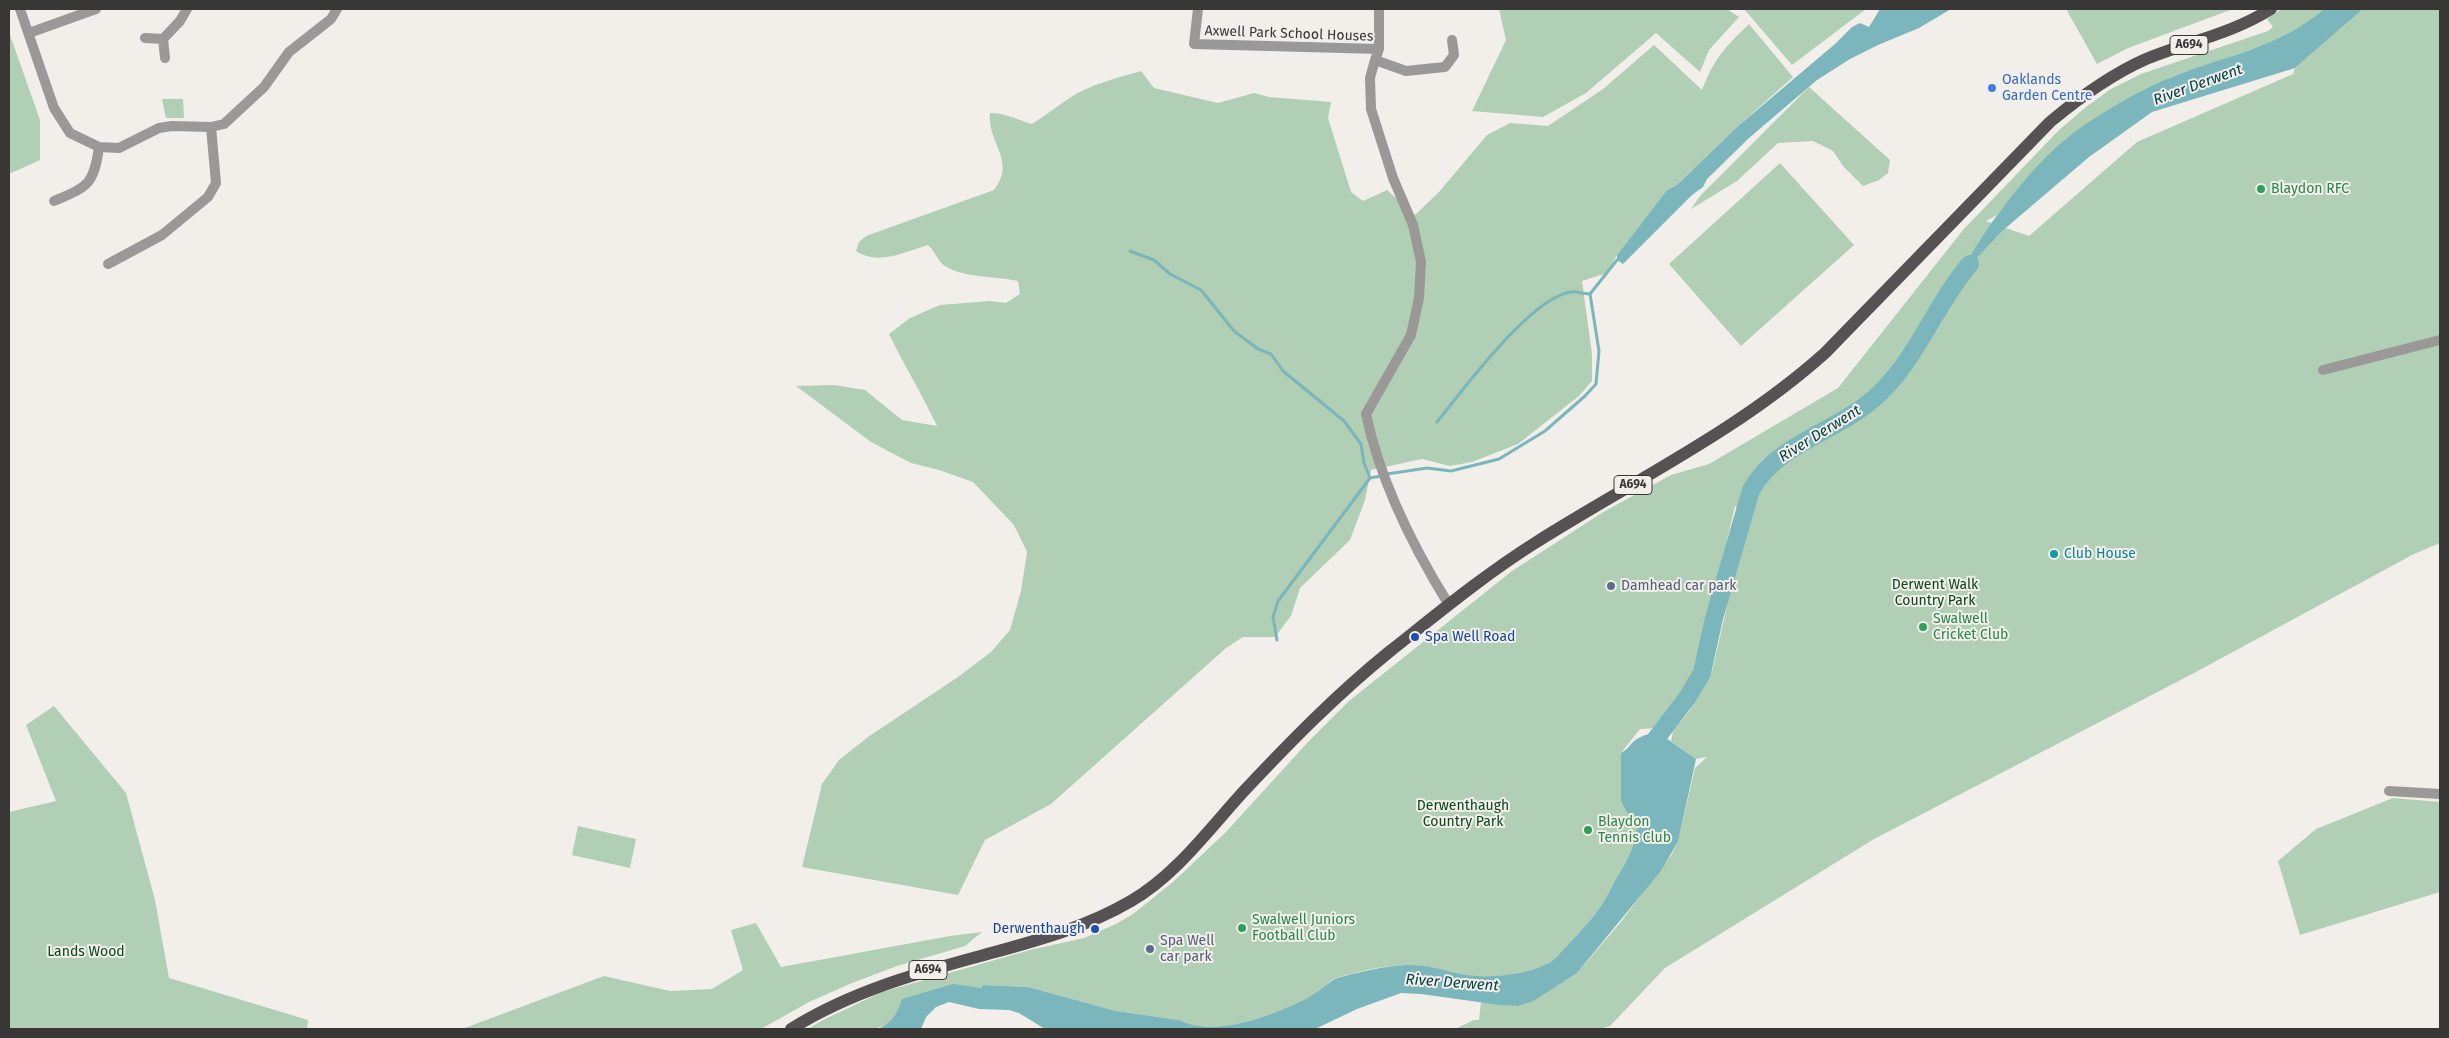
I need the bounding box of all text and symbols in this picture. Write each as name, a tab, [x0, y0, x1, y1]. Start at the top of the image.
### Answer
street label: Axwell Park School Houses	[1204, 23, 1374, 45]
road number: A694	[2170, 36, 2208, 54]
water label: River Derwent	[2151, 61, 2245, 109]
place label: Oaklands Garden Centre	[2002, 72, 2092, 104]
marker: Oaklands Garden Centre	[1986, 82, 1998, 94]
place label: Blaydon RFC	[2271, 181, 2349, 197]
marker: Blaydon RFC	[2255, 183, 2267, 195]
water label: River Derwent	[1776, 402, 1864, 466]
road number: A694	[1614, 476, 1652, 494]
place label: Club House	[2064, 546, 2136, 562]
marker: Club House	[2048, 548, 2060, 560]
park label: Derwent Walk Country Park	[1892, 577, 1978, 610]
place label: Damhead car park	[1621, 578, 1737, 594]
marker: Damhead car park	[1605, 580, 1617, 592]
place label: Swalwell Cricket Club	[1933, 611, 2008, 644]
marker: Swalwell Cricket Club	[1917, 621, 1929, 633]
place label: Spa Well Road	[1425, 629, 1515, 645]
marker: Spa Well Road	[1409, 631, 1421, 643]
park label: Derwenthaugh Country Park	[1417, 798, 1509, 830]
place label: Blaydon Tennis Club	[1598, 814, 1671, 846]
marker: Blaydon Tennis Club	[1582, 824, 1594, 836]
place label: Swalwell Juniors Football Club	[1252, 912, 1355, 944]
place label: Derwenthaugh	[993, 921, 1085, 937]
marker: Swalwell Juniors Football Club	[1236, 922, 1248, 934]
marker: Derwenthaugh	[1089, 923, 1101, 935]
place label: Spa Well car park	[1160, 933, 1214, 966]
marker: Spa Well car park	[1144, 943, 1156, 955]
park label: Lands Wood	[47, 944, 125, 960]
road number: A694	[909, 960, 947, 980]
water label: River Derwent	[1405, 971, 1499, 995]

